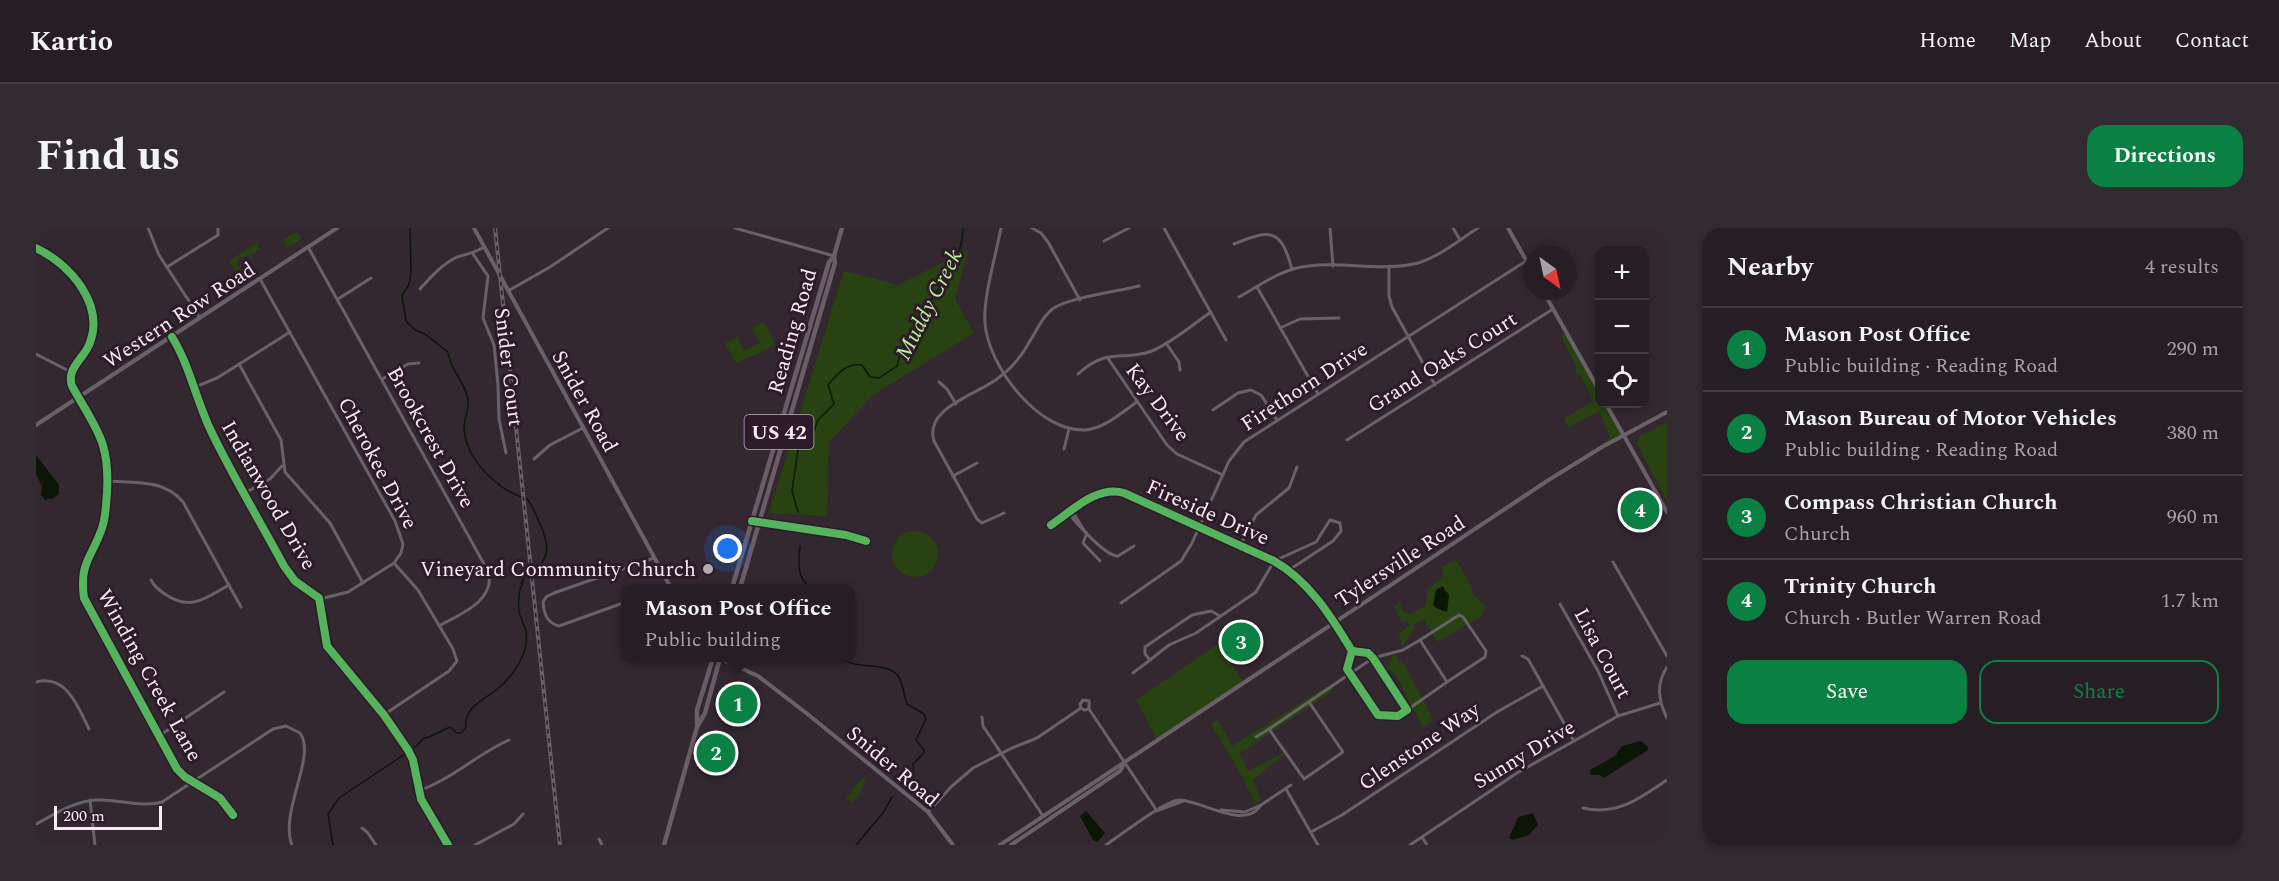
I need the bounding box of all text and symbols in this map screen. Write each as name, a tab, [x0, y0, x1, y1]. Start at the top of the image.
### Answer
text: Kartio	[30, 20, 113, 63]
text: Home	[1919, 25, 1976, 57]
text: Map	[2009, 25, 2051, 57]
text: About	[2084, 25, 2142, 57]
text: Contact	[2175, 25, 2249, 57]
text: Find us	[36, 125, 180, 188]
button: Directions	[2087, 125, 2243, 187]
water label: Muddy Creek	[887, 243, 971, 366]
north arrow	[1523, 246, 1577, 300]
map controls	[1595, 246, 1649, 408]
button: +	[1595, 246, 1649, 300]
text: Nearby	[1727, 247, 1813, 287]
text: 4 results	[2145, 252, 2219, 282]
street label: Western Row Road	[97, 254, 262, 377]
street label: Reading Road	[760, 265, 826, 398]
button: −	[1595, 300, 1649, 354]
street label: Grand Oaks Court	[1362, 304, 1524, 422]
street label: Snider Court	[485, 306, 531, 428]
text: Mason Post Office	[1784, 318, 1971, 351]
street label: Firethorn Drive	[1235, 334, 1374, 440]
text: 1	[1741, 334, 1752, 364]
text: 290 m	[2167, 334, 2219, 364]
street label: Snider Road	[543, 344, 625, 459]
text: Public building · Reading Road	[1784, 351, 2058, 381]
button: locate	[1595, 354, 1649, 408]
street label: Kay Drive	[1117, 356, 1198, 449]
street label: Brookcrest Drive	[378, 361, 482, 514]
street label: Cherokee Drive	[329, 392, 425, 535]
text: Mason Bureau of Motor Vehicles	[1784, 402, 2117, 435]
street label: Indianwood Drive	[212, 415, 324, 576]
road number: US 42	[744, 415, 813, 449]
text: 2	[1741, 418, 1752, 448]
text: 380 m	[2167, 418, 2219, 448]
text: Public building · Reading Road	[1784, 435, 2058, 465]
street label: Fireside Drive	[1141, 471, 1274, 554]
text: Compass Christian Church	[1784, 486, 2058, 519]
pin: 4	[1620, 488, 1660, 532]
text: 3	[1741, 502, 1752, 532]
text: 960 m	[2167, 502, 2219, 532]
street label: Tylersville Road	[1329, 508, 1472, 616]
text: Church	[1784, 519, 1851, 549]
your location	[713, 534, 742, 563]
place label: Vineyard Community Church	[420, 554, 696, 586]
marker: Vineyard Community Church	[701, 562, 715, 576]
text: Trinity Church	[1784, 570, 1937, 603]
street label: Winding Creek Lane	[88, 583, 210, 768]
popup	[621, 584, 855, 662]
text: 4	[1741, 586, 1752, 616]
text: 1.7 km	[2161, 586, 2219, 616]
text: Mason Post Office	[645, 592, 831, 625]
street label: Lisa Court	[1565, 602, 1639, 705]
text: Church · Butler Warren Road	[1784, 603, 2042, 633]
pin: 3	[1222, 620, 1260, 664]
text: Public building	[645, 625, 781, 655]
button: Save	[1727, 660, 1967, 724]
button: Share	[1979, 660, 2219, 724]
pin: 1	[718, 682, 758, 726]
street label: Glenstone Way	[1352, 694, 1487, 799]
street label: Sunny Drive	[1467, 712, 1582, 798]
street label: Snider Road	[839, 718, 946, 815]
pin: 2	[696, 730, 736, 776]
scale bar	[54, 803, 162, 830]
text: 200 m	[63, 804, 105, 828]

